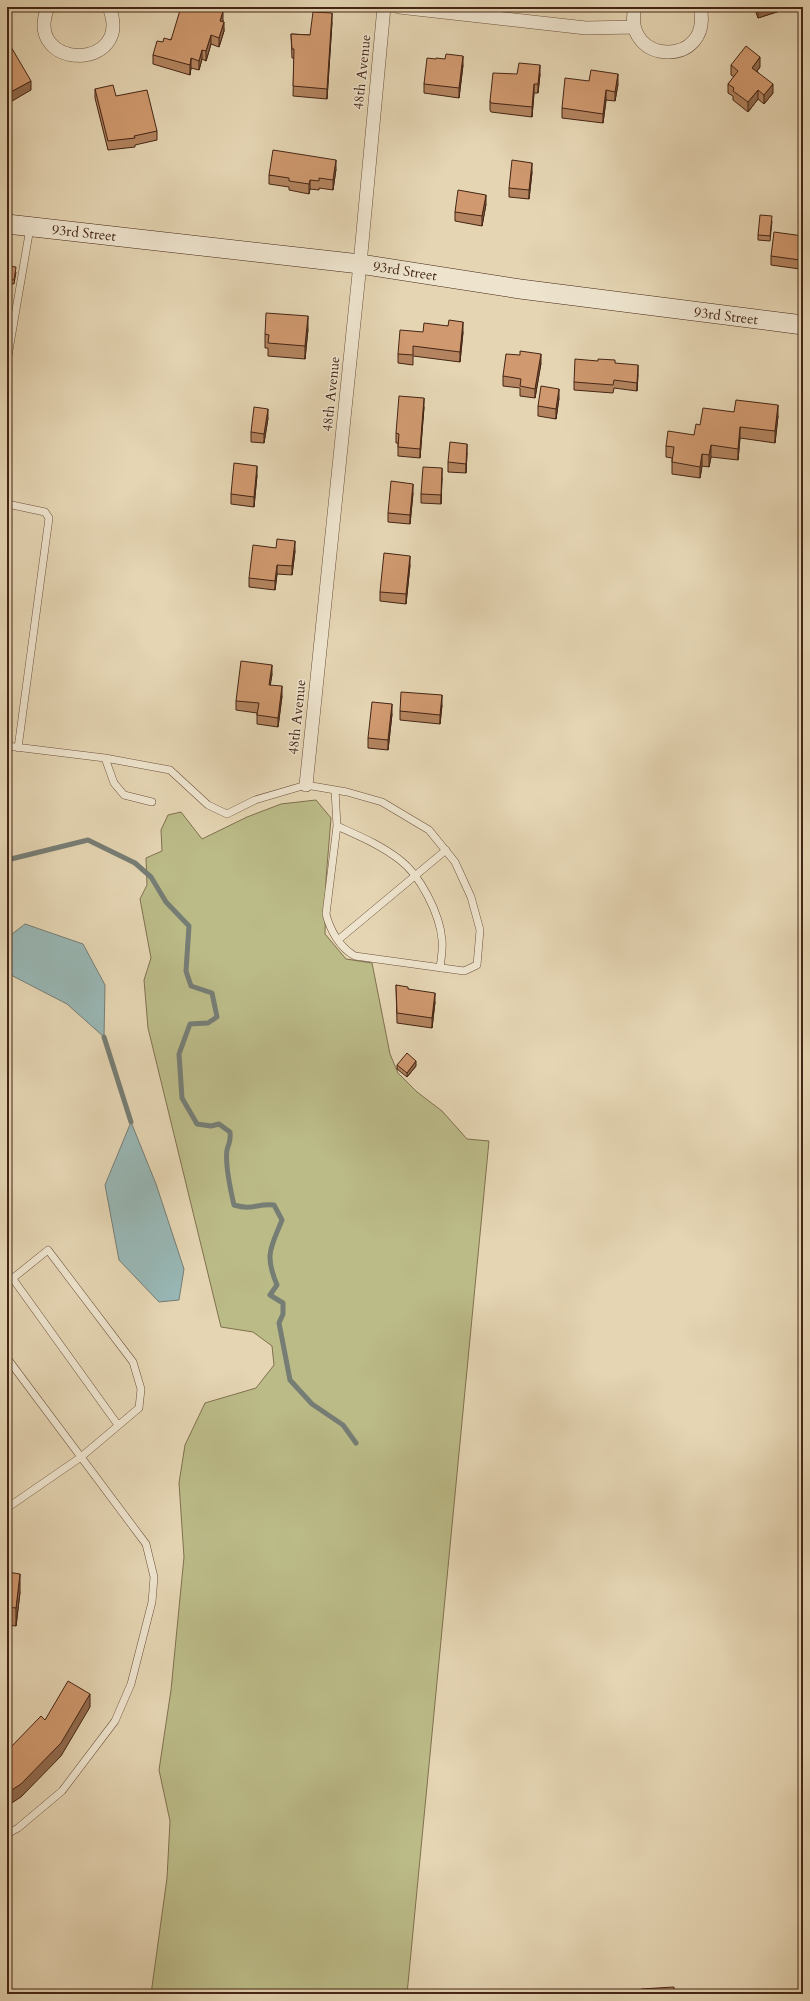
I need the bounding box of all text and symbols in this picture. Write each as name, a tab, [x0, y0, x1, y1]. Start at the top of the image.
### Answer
street label: 48th Avenue	[349, 33, 375, 111]
street label: 93rd Street	[51, 220, 118, 246]
street label: 93rd Street	[372, 257, 439, 286]
street label: 93rd Street	[693, 303, 760, 329]
street label: 48th Avenue	[318, 355, 344, 433]
street label: 48th Avenue	[284, 678, 310, 756]

